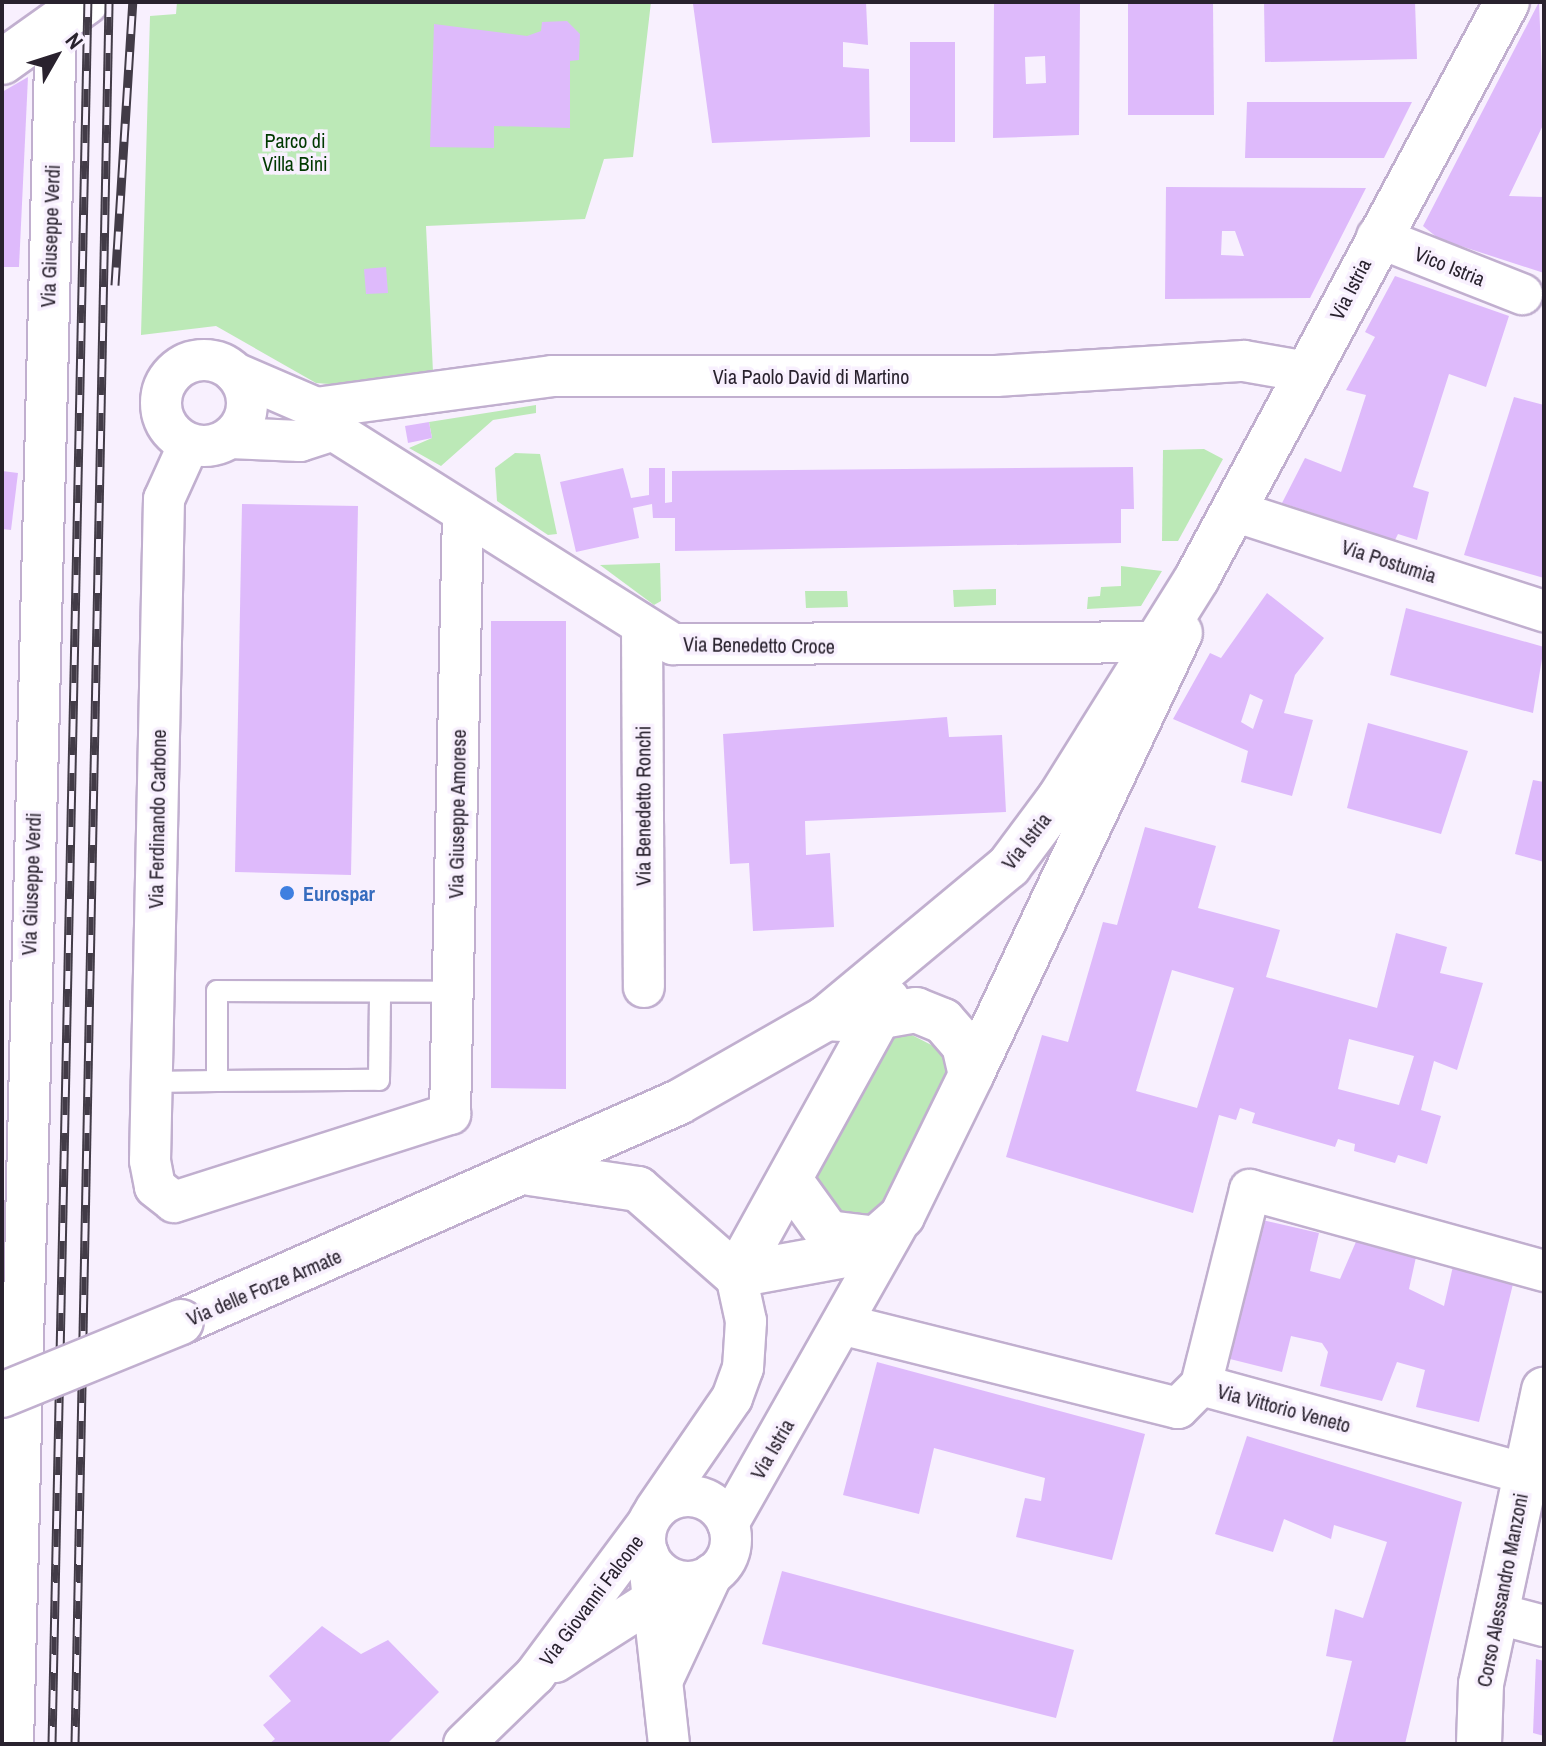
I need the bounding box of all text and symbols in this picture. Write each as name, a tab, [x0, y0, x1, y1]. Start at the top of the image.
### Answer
north arrow	[16, 16, 96, 96]
text: N	[59, 26, 90, 55]
park label: Parco di Villa Bini	[262, 128, 328, 175]
street label: Via Giuseppe Verdi	[36, 164, 64, 308]
street label: Vico Istria	[1411, 241, 1489, 291]
street label: Via Istria	[1324, 254, 1376, 324]
street label: Via Paolo David di Martino	[713, 364, 909, 388]
street label: Via Postumia	[1339, 534, 1439, 588]
street label: Via Benedetto Croce	[683, 632, 835, 658]
street label: Via Benedetto Ronchi	[631, 726, 655, 886]
street label: Via Ferdinando Carbone	[143, 729, 171, 909]
street label: Via Giuseppe Amorese	[444, 729, 470, 899]
street label: Via Istria	[996, 808, 1056, 874]
street label: Via Giuseppe Verdi	[17, 812, 45, 956]
place label: Eurospar	[303, 881, 375, 905]
marker: Eurospar	[278, 884, 296, 902]
street label: Via delle Forze Armate	[183, 1243, 345, 1331]
street label: Via Vittorio Veneto	[1215, 1379, 1353, 1437]
street label: Via Istria	[745, 1415, 799, 1483]
street label: Corso Alessandro Manzoni	[1471, 1491, 1533, 1689]
street label: Via Giovanni Falcone	[534, 1530, 648, 1670]

